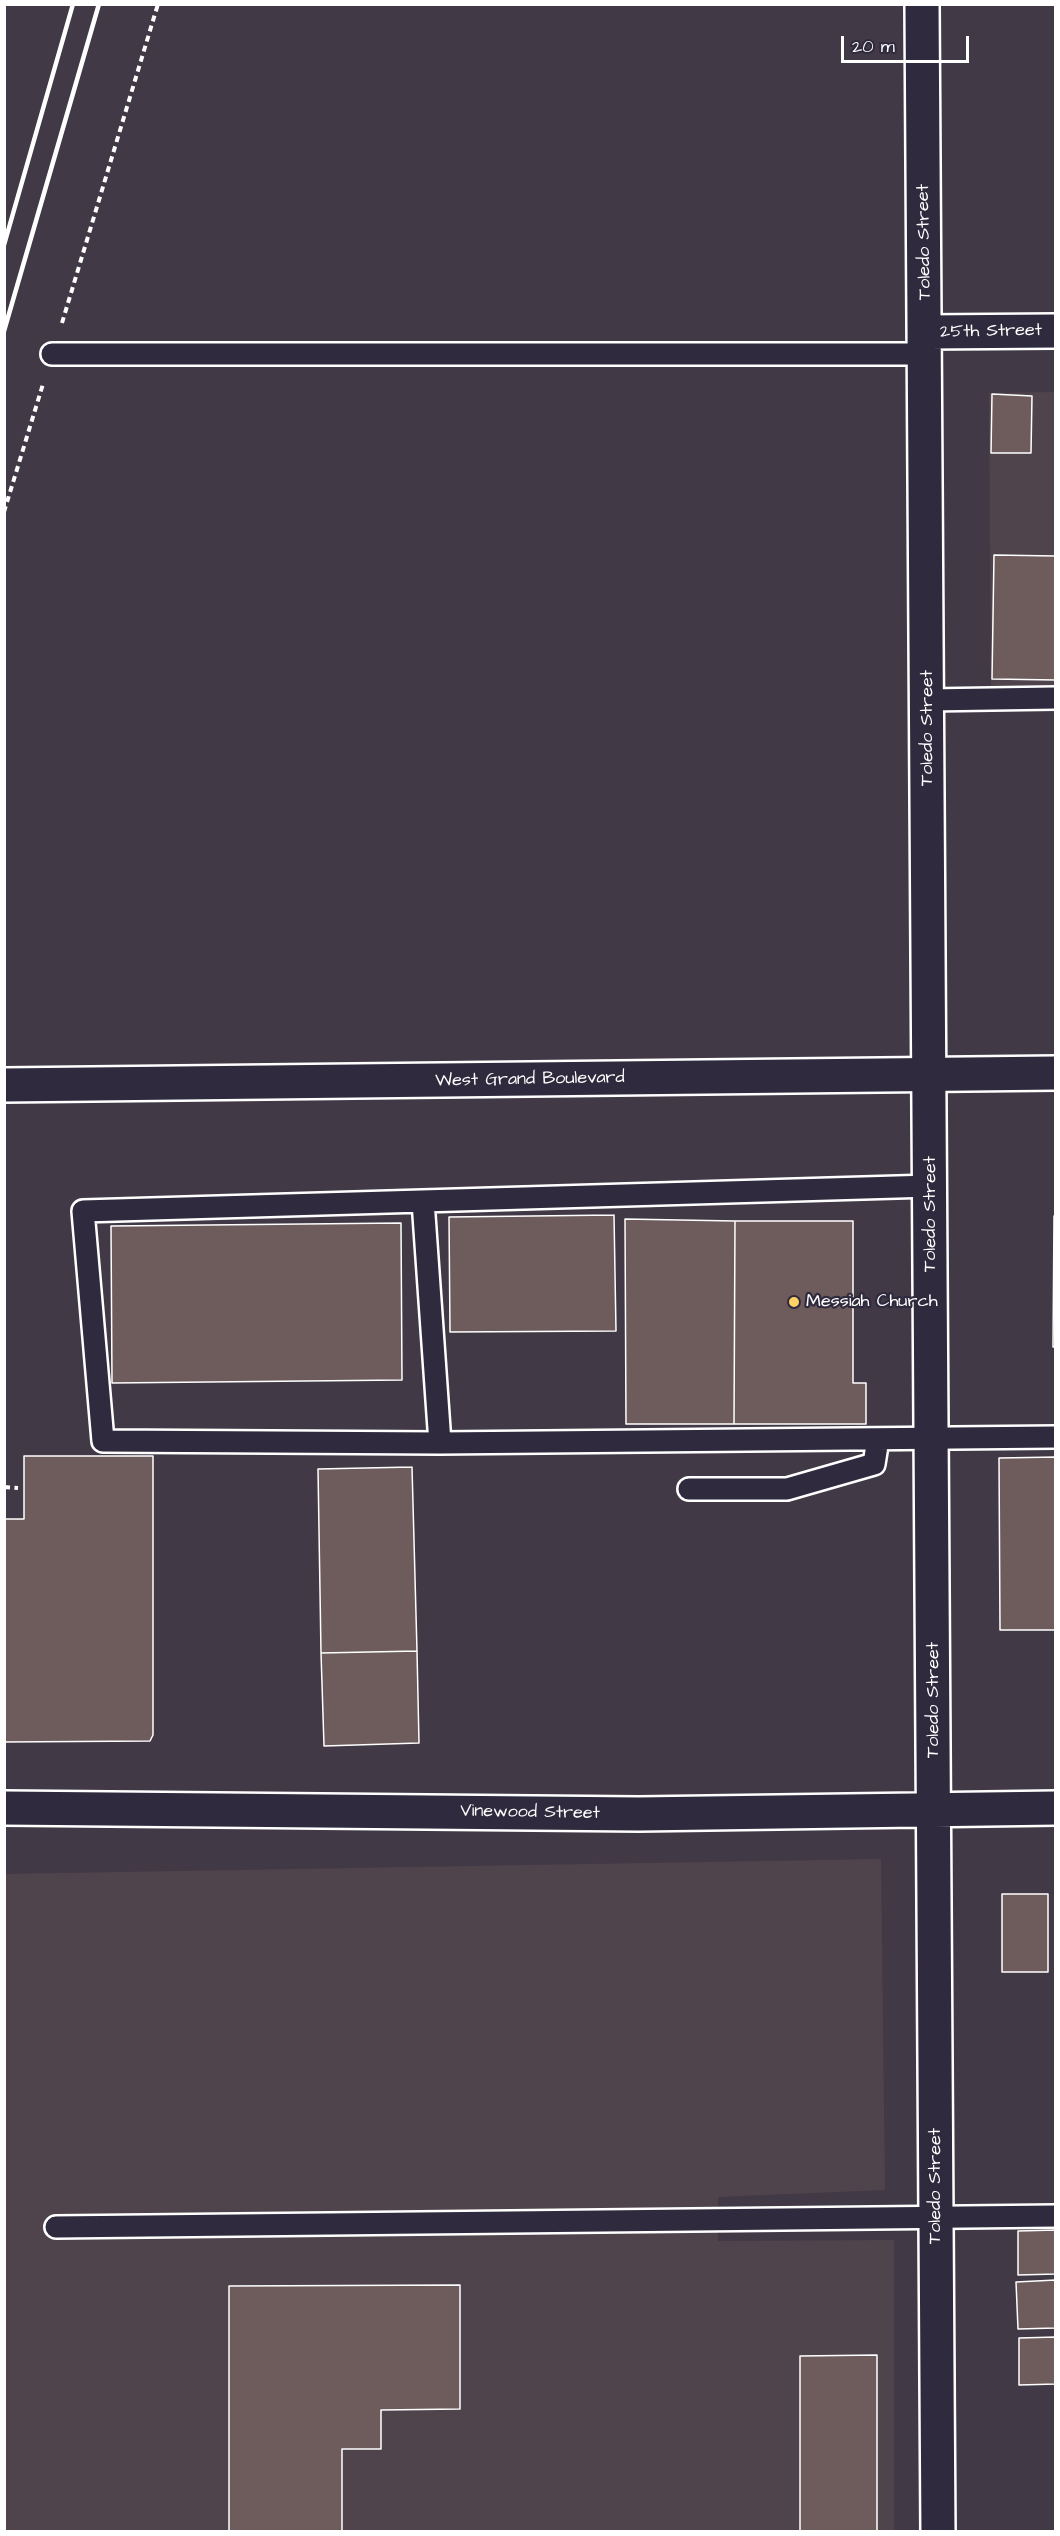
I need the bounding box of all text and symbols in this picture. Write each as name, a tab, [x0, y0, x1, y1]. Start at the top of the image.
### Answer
scale bar	[844, 24, 972, 62]
text: 20 m	[852, 34, 895, 59]
street label: Toledo Street	[913, 184, 937, 300]
street label: 25th Street	[940, 320, 1042, 344]
street label: Toledo Street	[917, 670, 939, 786]
street label: West Grand Boulevard	[435, 1068, 625, 1092]
street label: Toledo Street	[920, 1156, 942, 1272]
place label: Messiah Church	[806, 1291, 938, 1313]
marker: Messiah Church	[787, 1295, 801, 1309]
street label: Toledo Street	[923, 1642, 945, 1758]
street label: Vinewood Street	[460, 1801, 600, 1825]
street label: Toledo Street	[925, 2128, 947, 2244]

